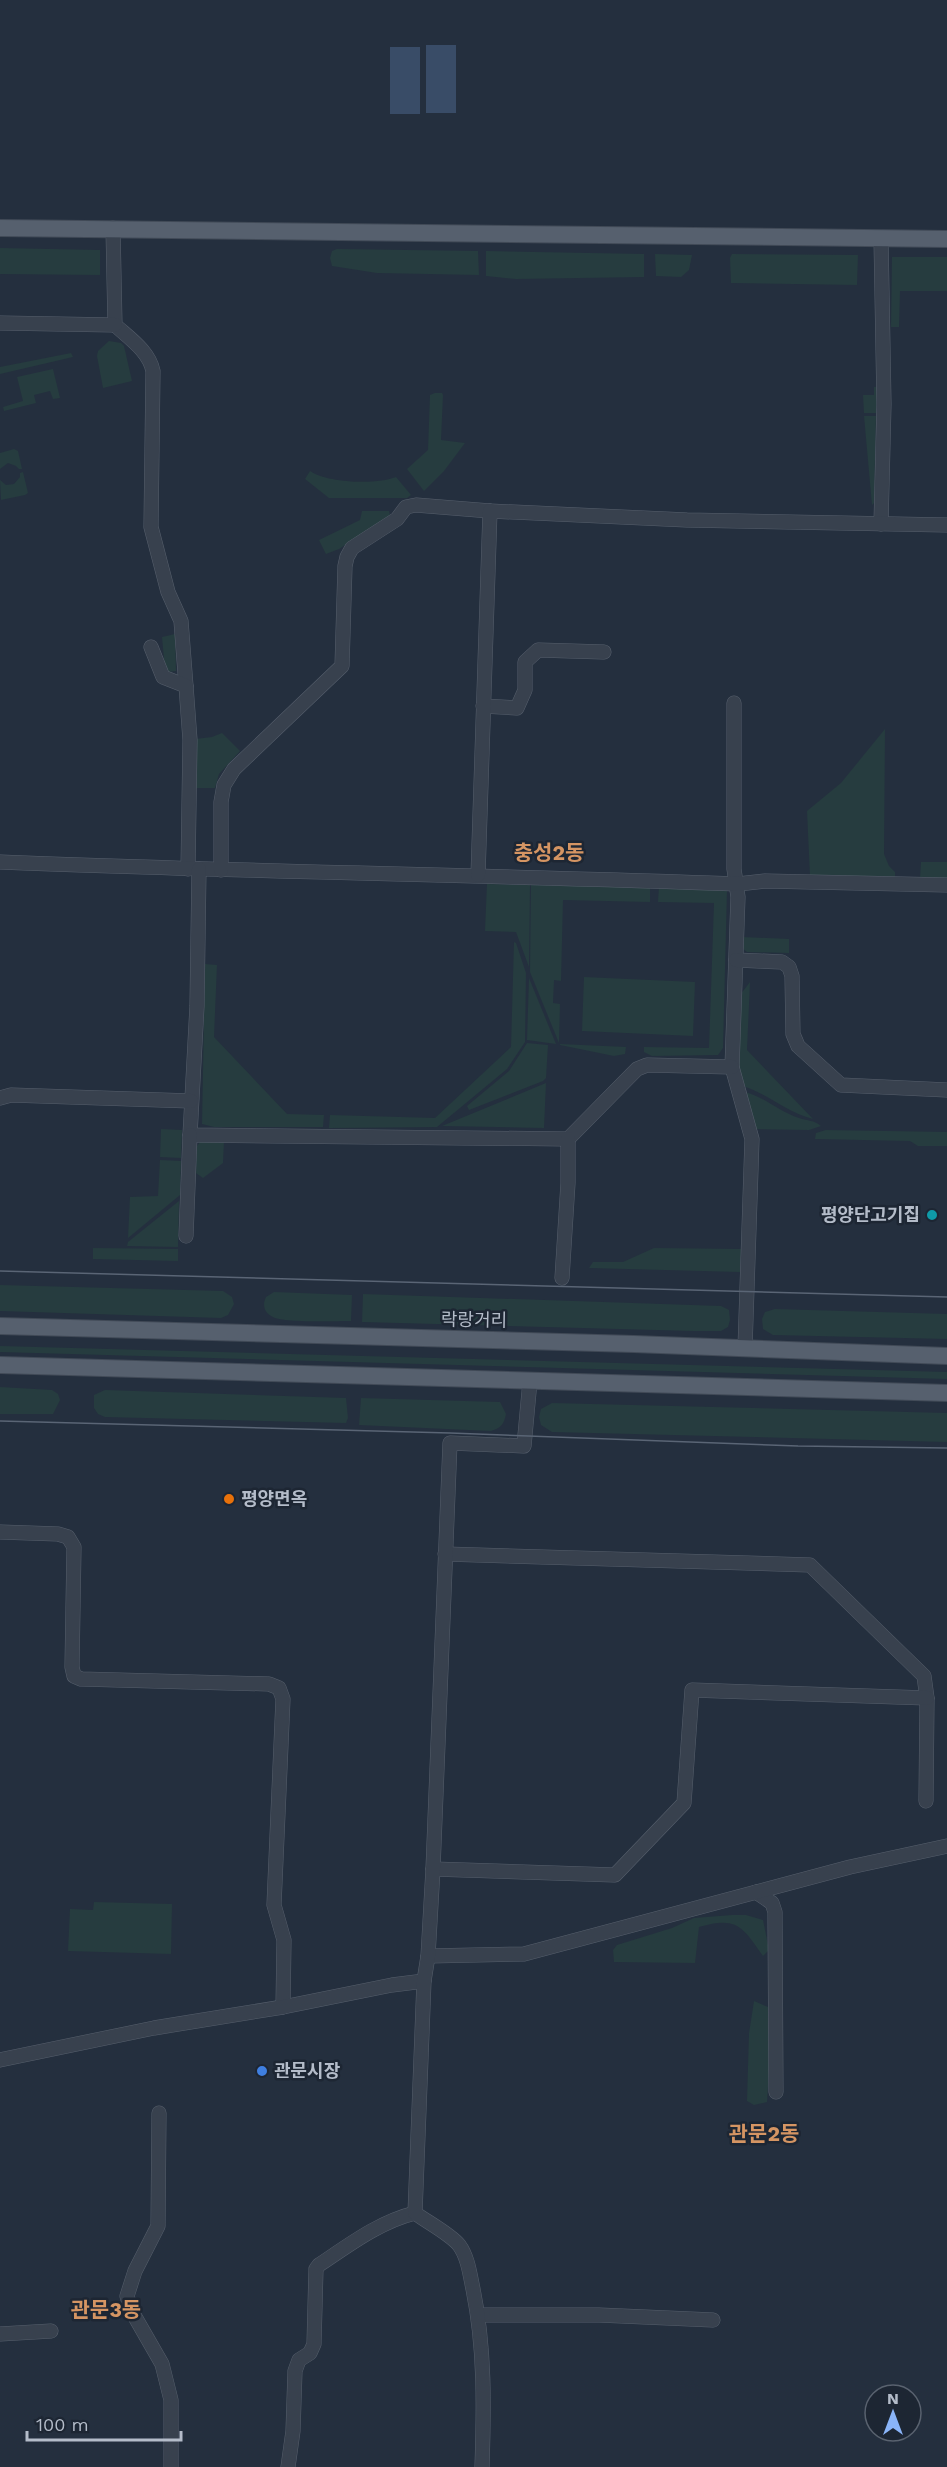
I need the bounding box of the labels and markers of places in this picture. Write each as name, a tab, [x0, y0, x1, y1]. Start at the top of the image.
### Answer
place label: 평양단고기집	[821, 1204, 920, 1225]
marker: 평양단고기집	[925, 1208, 939, 1222]
place label: 평양면옥	[241, 1488, 307, 1509]
marker: 평양면옥	[222, 1492, 236, 1506]
place label: 관문시장	[274, 2060, 341, 2081]
marker: 관문시장	[255, 2064, 269, 2078]

